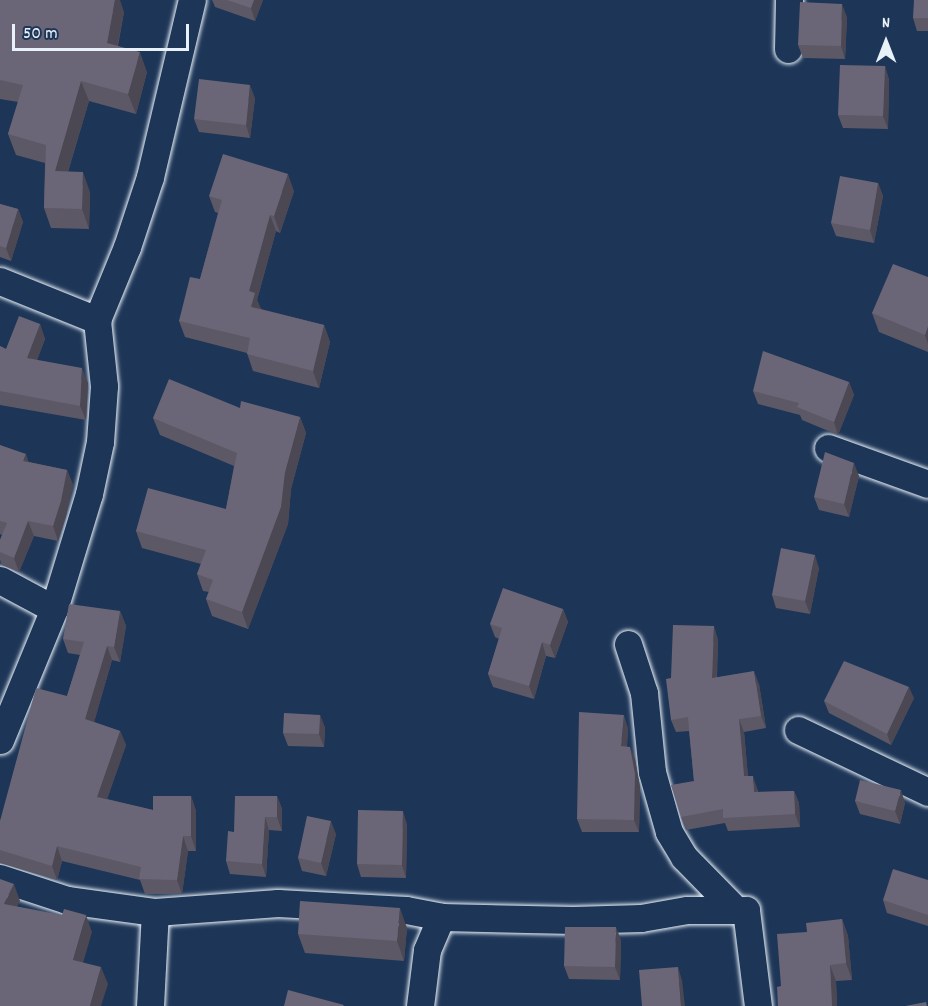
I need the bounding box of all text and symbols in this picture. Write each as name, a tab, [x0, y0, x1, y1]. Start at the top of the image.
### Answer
scale bar	[15, 12, 192, 50]
north arrow	[856, 12, 916, 72]
text: N	[882, 12, 890, 35]
text: 50 m	[23, 22, 58, 47]

